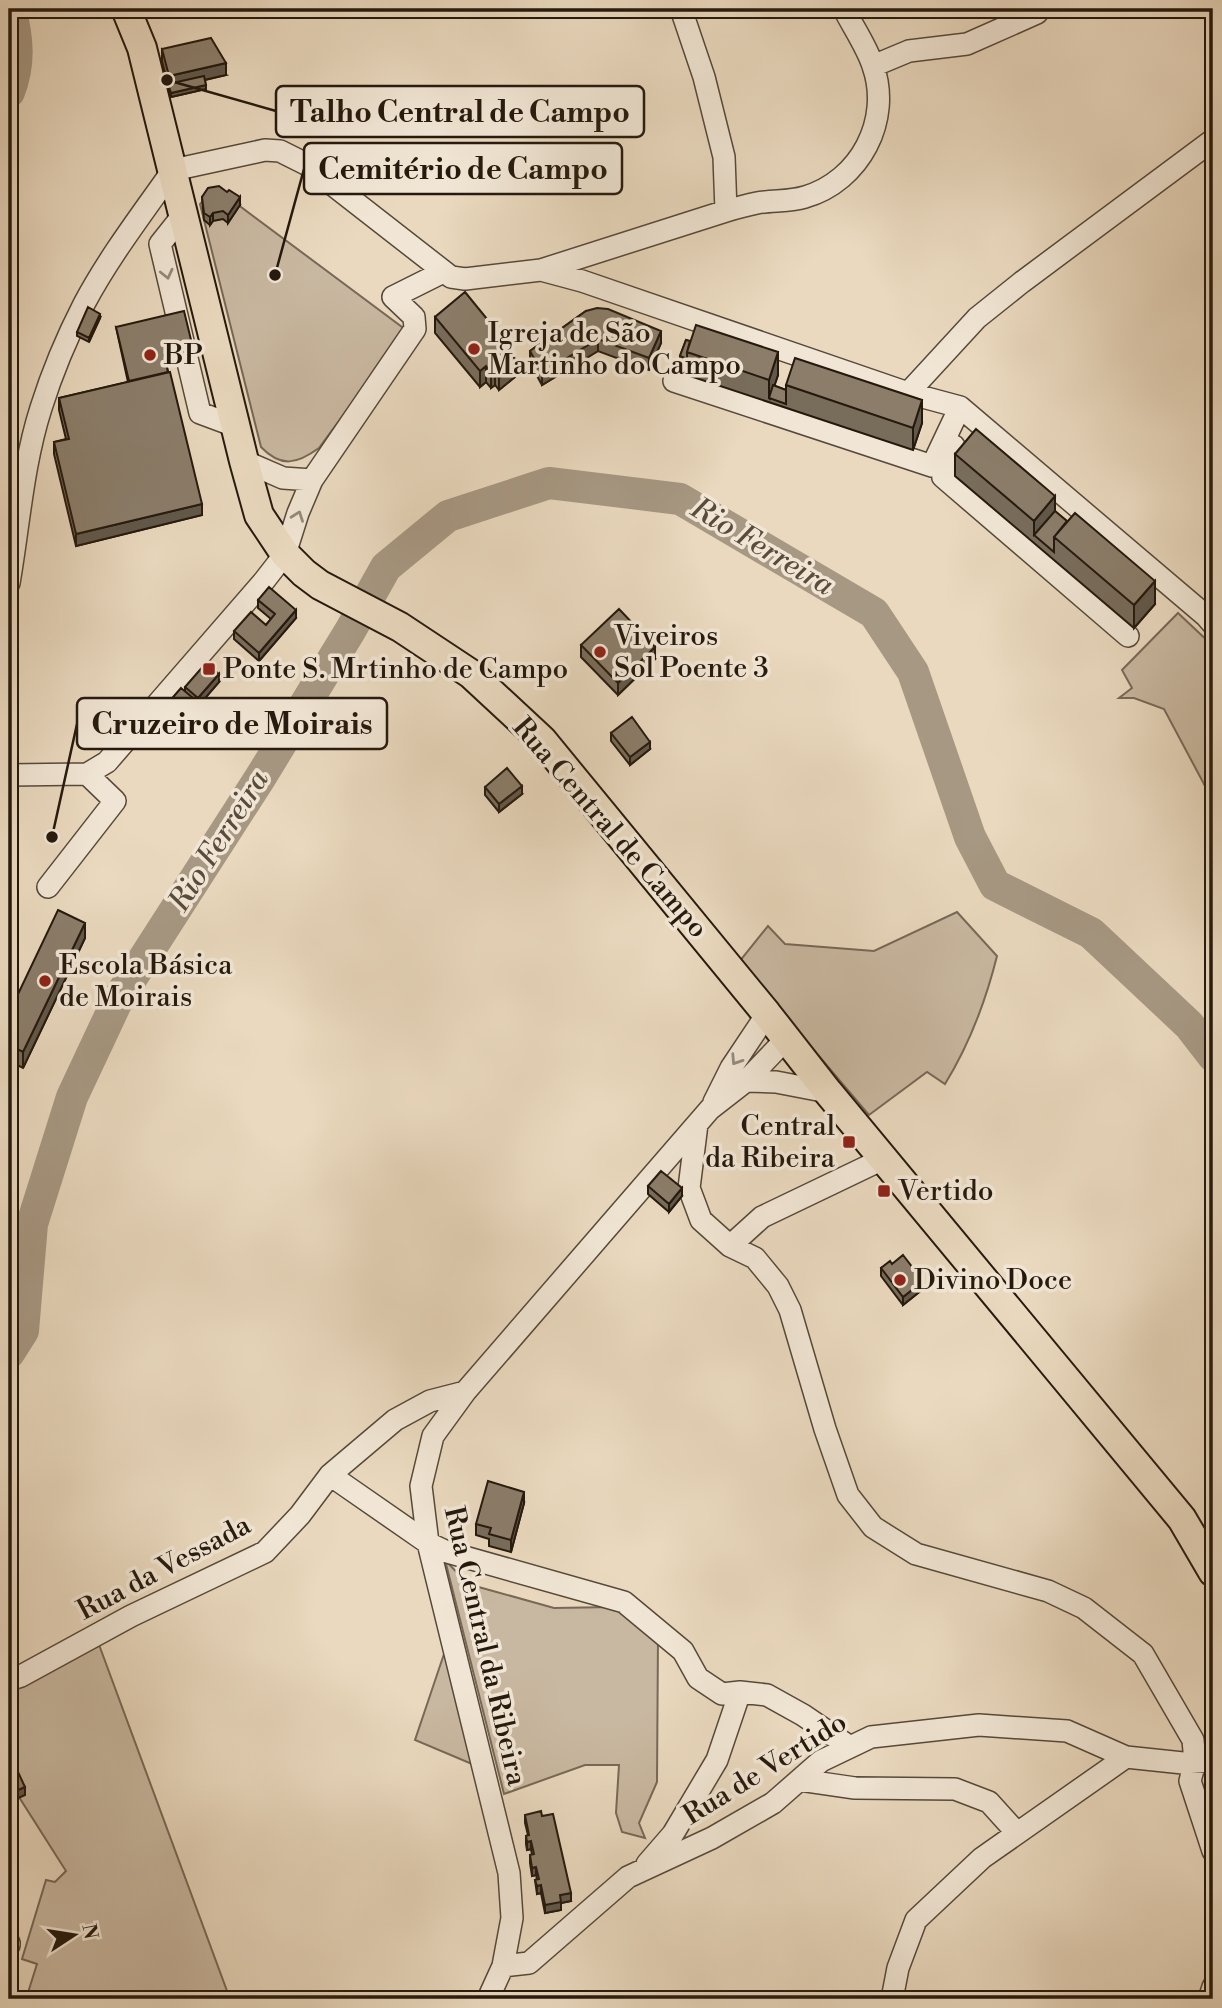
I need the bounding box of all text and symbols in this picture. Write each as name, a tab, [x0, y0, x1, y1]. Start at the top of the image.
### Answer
callout: Talho Central de Campo	[276, 86, 644, 137]
text: Talho Central de Campo	[290, 94, 630, 132]
callout: Cemitério de Campo	[304, 143, 622, 194]
text: Cemitério de Campo	[318, 151, 608, 189]
one-way arrow	[159, 268, 173, 280]
place label: Igreja de São Martinho do Campo	[488, 316, 741, 383]
place label: BP	[163, 338, 203, 373]
marker: Igreja de São Martinho do Campo	[466, 341, 482, 357]
marker: BP	[142, 347, 158, 363]
water label: Rio Ferreira	[683, 489, 841, 605]
one-way arrow	[289, 511, 303, 523]
place label: Viveiros Sol Poente 3	[613, 619, 769, 686]
marker: Viveiros Sol Poente 3	[592, 644, 608, 660]
place label: Ponte S. Mrtinho de Campo	[223, 652, 568, 687]
marker: Ponte S. Mrtinho de Campo	[201, 661, 217, 677]
callout: Cruzeiro de Moirais	[77, 698, 387, 749]
text: Cruzeiro de Moirais	[91, 706, 373, 744]
street label: Rua Central de Campo	[505, 710, 715, 946]
water label: Rio Ferreira	[160, 763, 278, 920]
place label: Escola Básica de Moirais	[59, 948, 233, 1015]
marker: Escola Básica de Moirais	[37, 973, 53, 989]
one-way arrow	[732, 1052, 745, 1065]
place label: Central da Ribeira	[705, 1109, 836, 1176]
marker: Central da Ribeira	[841, 1134, 857, 1150]
place label: Vertido	[897, 1174, 993, 1209]
marker: Vertido	[876, 1183, 892, 1199]
place label: Divino Doce	[914, 1263, 1072, 1298]
marker: Divino Doce	[892, 1272, 908, 1288]
street label: Rua Central da Ribeira	[436, 1503, 534, 1790]
street label: Rua da Vessada	[71, 1507, 258, 1628]
street label: Rua de Vertido	[677, 1705, 853, 1833]
north arrow	[38, 1899, 108, 1969]
text: N	[76, 1922, 103, 1942]

